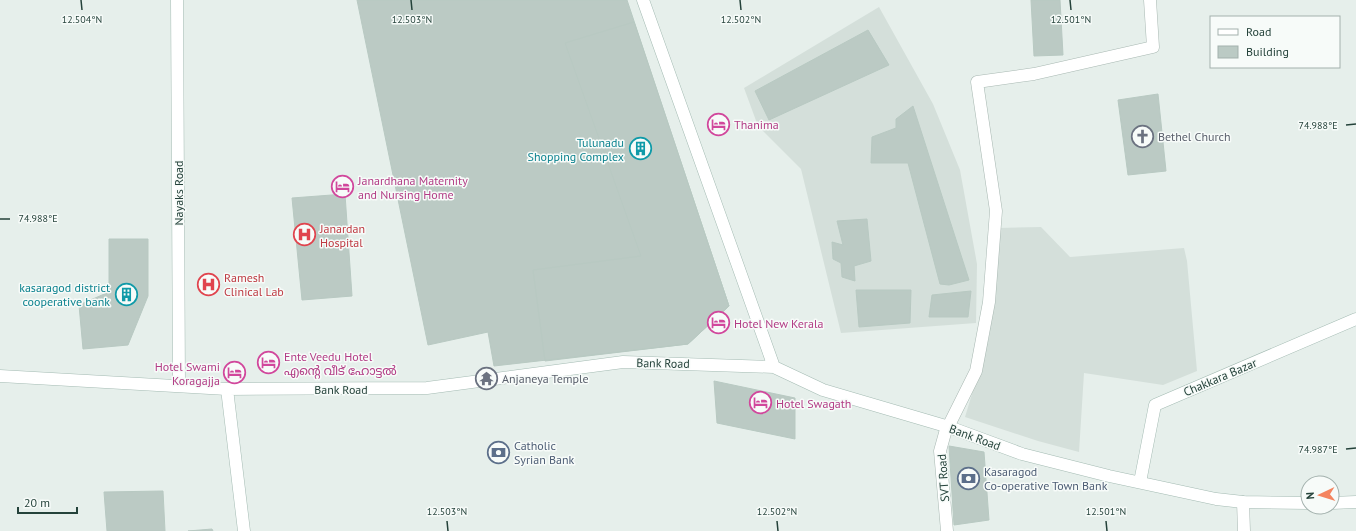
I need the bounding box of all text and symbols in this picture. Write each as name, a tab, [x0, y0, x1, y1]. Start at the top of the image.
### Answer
text: 12.504°N	[62, 13, 102, 26]
text: 12.503°N	[392, 13, 432, 26]
text: 12.502°N	[721, 13, 761, 26]
text: 12.501°N	[1051, 13, 1091, 26]
legend	[1210, 16, 1340, 68]
text: Road	[1246, 24, 1271, 39]
text: Building	[1246, 44, 1289, 59]
hotel icon: Thanima	[705, 111, 731, 137]
place label: Thanima	[734, 117, 779, 132]
text: 74.988°E	[1299, 119, 1338, 132]
church icon: Bethel Church	[1129, 123, 1155, 149]
place label: Bethel Church	[1158, 129, 1230, 144]
place label: Tulunadu Shopping Complex	[528, 135, 624, 164]
building icon: Tulunadu Shopping Complex	[627, 136, 653, 162]
street label: Nayaks Road	[171, 161, 186, 225]
place label: Janardhana Maternity and Nursing Home	[357, 173, 468, 202]
hotel icon: Janardhana Maternity and Nursing Home	[329, 174, 355, 200]
text: 74.988°E	[19, 212, 58, 225]
place label: Janardan Hospital	[319, 221, 365, 250]
hospital icon: Janardan Hospital	[291, 222, 317, 248]
place label: Ramesh Clinical Lab	[224, 270, 284, 299]
hospital icon: Ramesh Clinical Lab	[195, 271, 221, 297]
place label: kasaragod district cooperative bank	[19, 280, 110, 309]
building icon: kasaragod district cooperative bank	[113, 281, 139, 307]
hotel icon: Hotel New Kerala	[706, 310, 732, 336]
place label: Hotel New Kerala	[734, 316, 823, 331]
place label: Ente Veedu Hotel എന്റെ വീട് ഹോട്ടൽ	[284, 349, 397, 380]
hotel icon: Ente Veedu Hotel എന്റെ വീട് ഹോട്ടൽ	[256, 350, 282, 376]
street label: Bank Road	[636, 355, 690, 371]
street label: Chakkara Bazar	[1181, 355, 1259, 399]
place label: Hotel Swami Koragajja	[155, 359, 220, 388]
hotel icon: Hotel Swami Koragajja	[222, 360, 248, 386]
temple icon: Anjaneya Temple	[474, 365, 500, 391]
place label: Anjaneya Temple	[502, 371, 589, 386]
street label: Bank Road	[314, 382, 368, 397]
hotel icon: Hotel Swagath	[748, 390, 774, 416]
place label: Hotel Swagath	[776, 396, 851, 411]
street label: Bank Road	[947, 421, 1003, 453]
place label: Catholic Syrian Bank	[514, 438, 575, 467]
bank icon: Catholic Syrian Bank	[486, 439, 512, 465]
text: 74.987°E	[1299, 443, 1338, 456]
street label: SVT Road	[934, 454, 952, 502]
place label: Kasaragod Co-operative Town Bank	[984, 464, 1108, 493]
bank icon: Kasaragod Co-operative Town Bank	[955, 465, 981, 491]
north arrow	[1300, 475, 1340, 515]
scale bar	[18, 489, 77, 515]
text: N	[1303, 492, 1317, 500]
text: 20 m	[24, 495, 50, 510]
text: 12.503°N	[427, 505, 467, 518]
text: 12.502°N	[757, 505, 797, 518]
text: 12.501°N	[1086, 505, 1126, 518]

